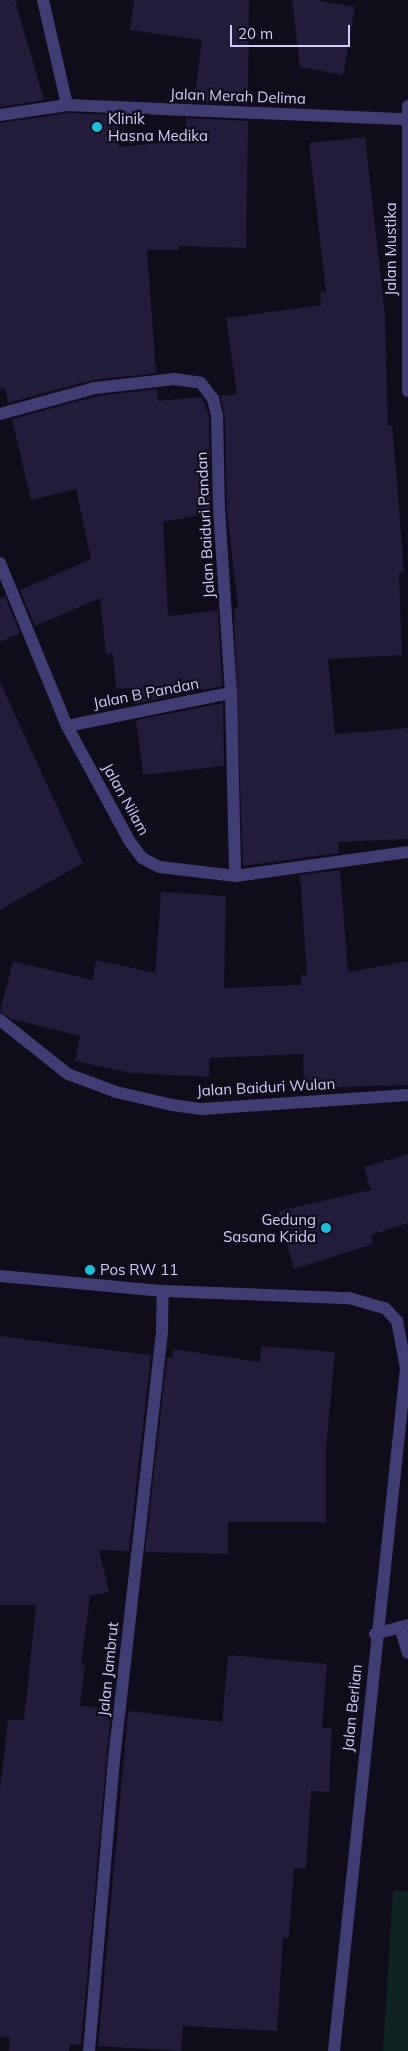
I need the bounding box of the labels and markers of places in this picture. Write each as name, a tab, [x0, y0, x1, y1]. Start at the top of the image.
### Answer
place label: Klinik Hasna Medika	[108, 109, 208, 144]
marker: Klinik Hasna Medika	[90, 120, 104, 134]
place label: Gedung Sasana Krida	[223, 1210, 316, 1245]
marker: Gedung Sasana Krida	[320, 1222, 332, 1234]
place label: Pos RW 11	[100, 1261, 178, 1279]
marker: Pos RW 11	[84, 1264, 96, 1276]

